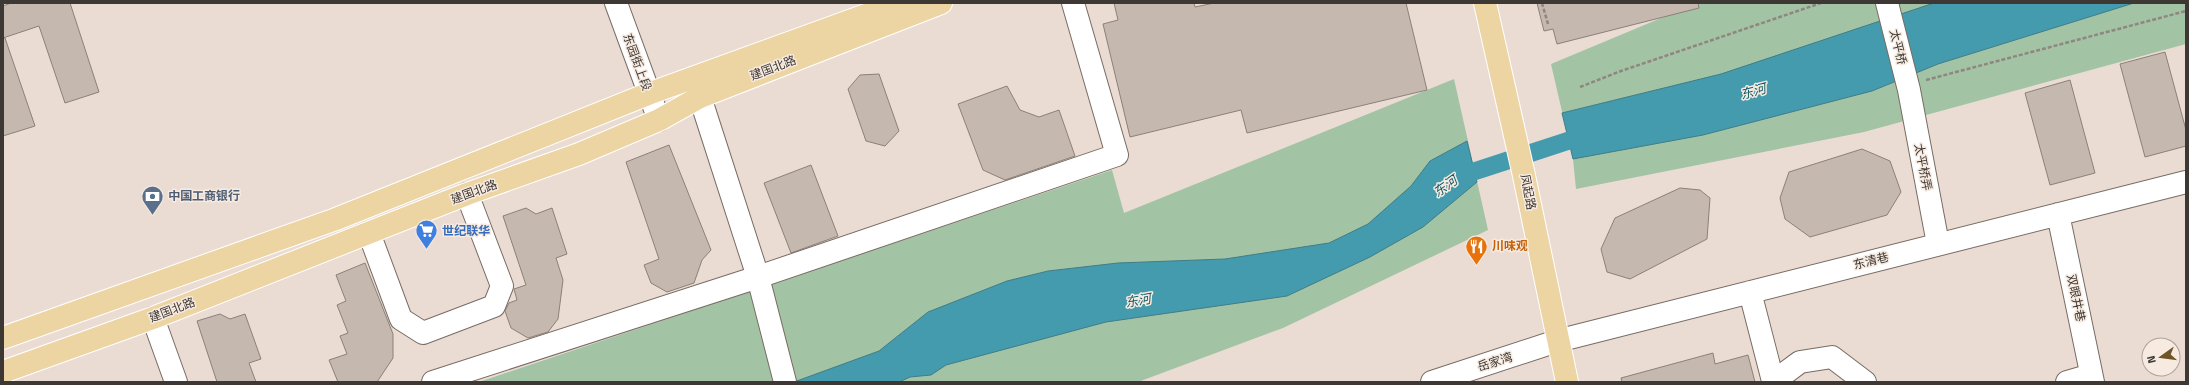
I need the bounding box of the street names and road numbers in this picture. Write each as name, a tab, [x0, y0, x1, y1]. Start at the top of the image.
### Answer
street label: 太平桥	[1885, 27, 1912, 67]
street label: 东园街上段	[618, 30, 657, 93]
street label: 建国北路	[747, 50, 799, 85]
street label: 太平桥弄	[1910, 142, 1937, 192]
street label: 凤起路	[1516, 172, 1541, 211]
street label: 建国北路	[448, 174, 500, 209]
street label: 东清巷	[1851, 247, 1891, 274]
street label: 双眼井巷	[2062, 272, 2091, 323]
street label: 建国北路	[146, 292, 198, 327]
street label: 岳家湾	[1475, 347, 1515, 376]

